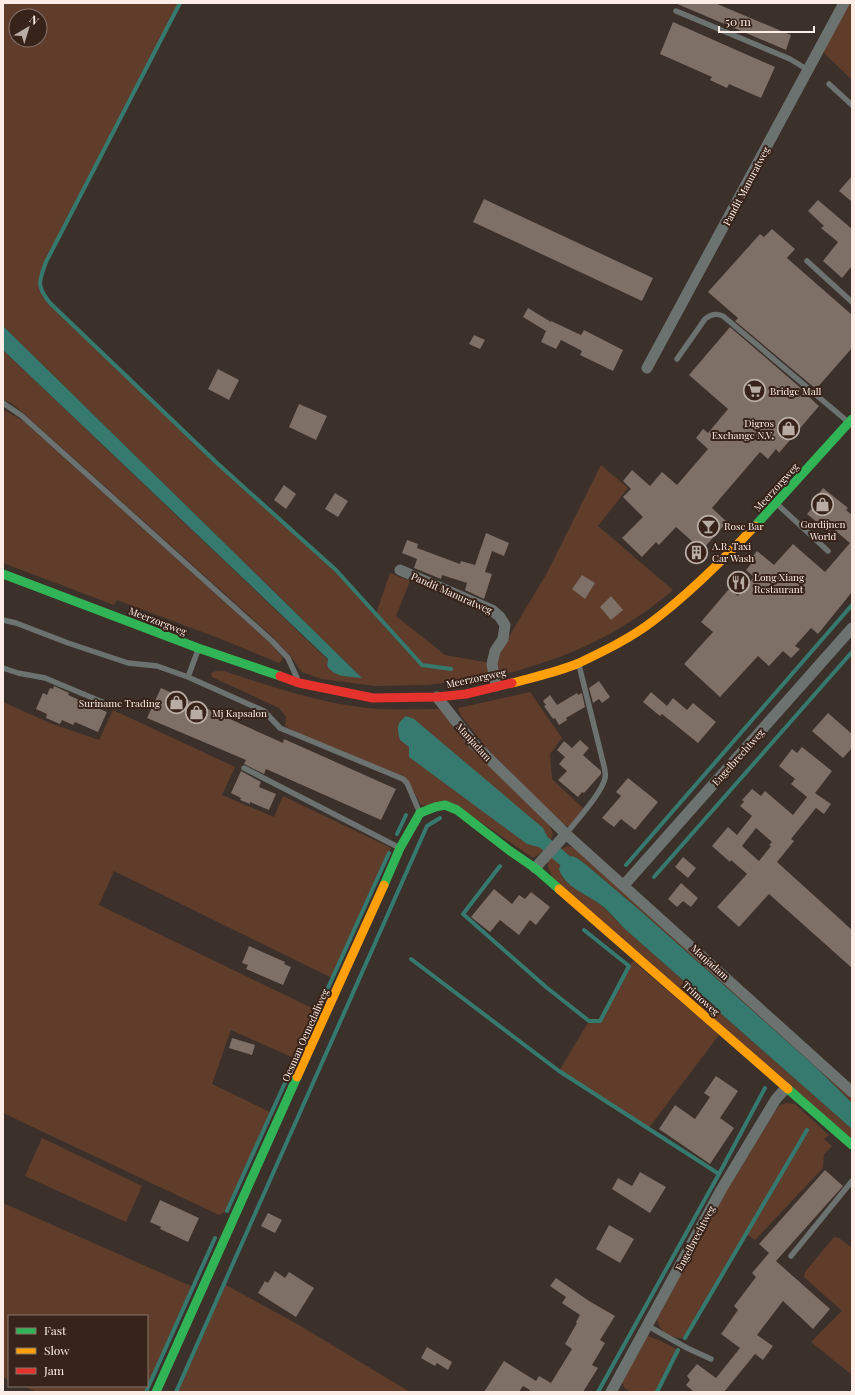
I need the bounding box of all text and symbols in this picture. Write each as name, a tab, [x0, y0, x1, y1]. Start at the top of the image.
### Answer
north arrow	[8, 8, 48, 48]
scale bar	[719, 8, 814, 34]
text: N	[27, 11, 42, 28]
text: 50 m	[725, 13, 751, 29]
street label: Pandit Manuratweg	[719, 143, 773, 228]
supermarket icon: Bridge Mall	[741, 378, 767, 404]
place label: Bridge Mall	[770, 384, 822, 398]
place label: Digros Exchange N.V.	[712, 416, 774, 442]
shop icon: Digros Exchange N.V.	[776, 416, 802, 442]
street label: Meerzorgweg	[750, 459, 802, 514]
shop icon: Gordijnen World	[810, 491, 836, 517]
bar icon: Rose Bar	[695, 513, 721, 539]
place label: Gordijnen World	[800, 517, 846, 543]
place label: Rose Bar	[724, 519, 764, 533]
building icon: A.R. Taxi Car Wash	[683, 539, 709, 565]
place label: A.R. Taxi Car Wash	[711, 539, 754, 565]
street label: Pandit Manuratweg	[409, 569, 496, 618]
restaurant icon: Long Xiang Restaurant	[726, 570, 752, 596]
place label: Long Xiang Restaurant	[754, 570, 805, 596]
street label: Meerzorgweg	[127, 604, 190, 639]
street label: Meerzorgweg	[445, 665, 508, 691]
shop icon: Suriname Trading	[163, 690, 189, 716]
place label: Suriname Trading	[79, 696, 161, 710]
shop icon: Mj Kapsalon	[184, 700, 210, 726]
place label: Mj Kapsalon	[212, 706, 267, 720]
street label: Manjadam	[453, 720, 495, 764]
street label: Engelbrechtweg	[709, 725, 768, 789]
street label: Manjadam	[688, 941, 732, 983]
street label: Trimoweg	[679, 977, 723, 1019]
street label: Oesman Oemedaliweg	[278, 986, 332, 1084]
street label: Engelbrechtweg	[672, 1202, 718, 1273]
legend	[8, 1315, 148, 1387]
text: Fast	[44, 1322, 67, 1338]
text: Slow	[44, 1342, 70, 1358]
text: Jam	[43, 1362, 65, 1378]

